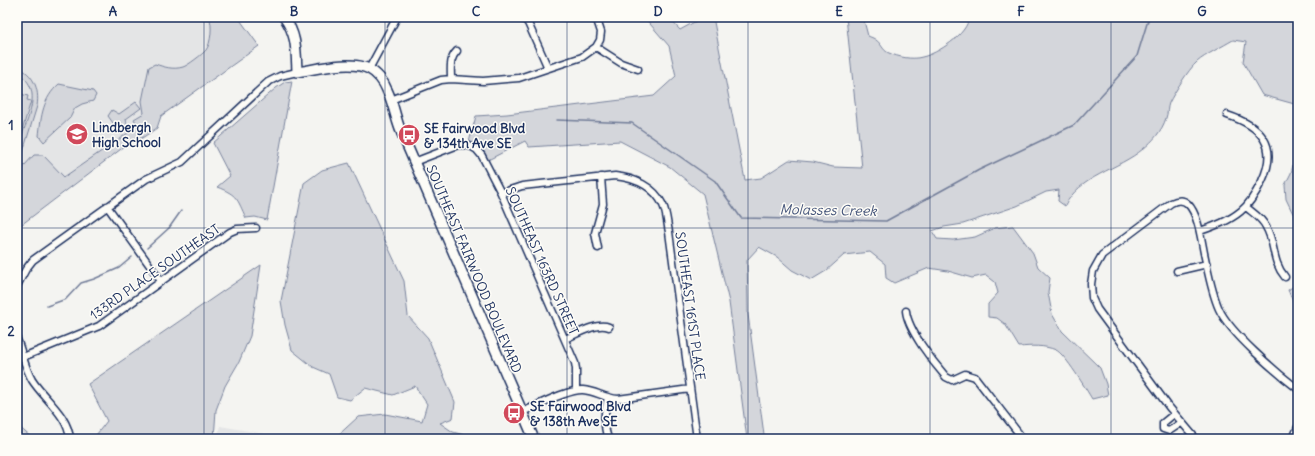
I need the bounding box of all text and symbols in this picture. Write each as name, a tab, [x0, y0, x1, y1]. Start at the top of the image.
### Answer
text: A	[109, 3, 118, 20]
text: B	[290, 3, 299, 20]
text: C	[472, 3, 481, 20]
text: D	[653, 3, 663, 20]
text: E	[835, 3, 843, 20]
text: F	[1017, 3, 1025, 20]
text: G	[1197, 3, 1207, 20]
text: 1	[8, 117, 14, 134]
place label: Lindbergh High School	[92, 119, 161, 151]
place label: SE Fairwood Blvd & 134th Ave SE	[424, 120, 526, 152]
school or university icon: Lindbergh High School	[64, 121, 90, 147]
bus stop icon: SE Fairwood Blvd & 134th Ave SE	[396, 122, 422, 148]
street label: SOUTHEAST FAIRWOOD BOULEVARD	[422, 162, 526, 376]
street label: SOUTHEAST 163RD STREET	[502, 184, 582, 338]
water label: Molasses Creek	[779, 200, 877, 220]
street label: 133RD PLACE SOUTHEAST	[87, 220, 224, 323]
street label: SOUTHEAST 161ST PLACE	[671, 231, 709, 382]
text: 2	[7, 323, 15, 340]
place label: SE Fairwood Blvd & 138th Ave SE	[530, 398, 632, 430]
bus stop icon: SE Fairwood Blvd & 138th Ave SE	[501, 400, 527, 426]

